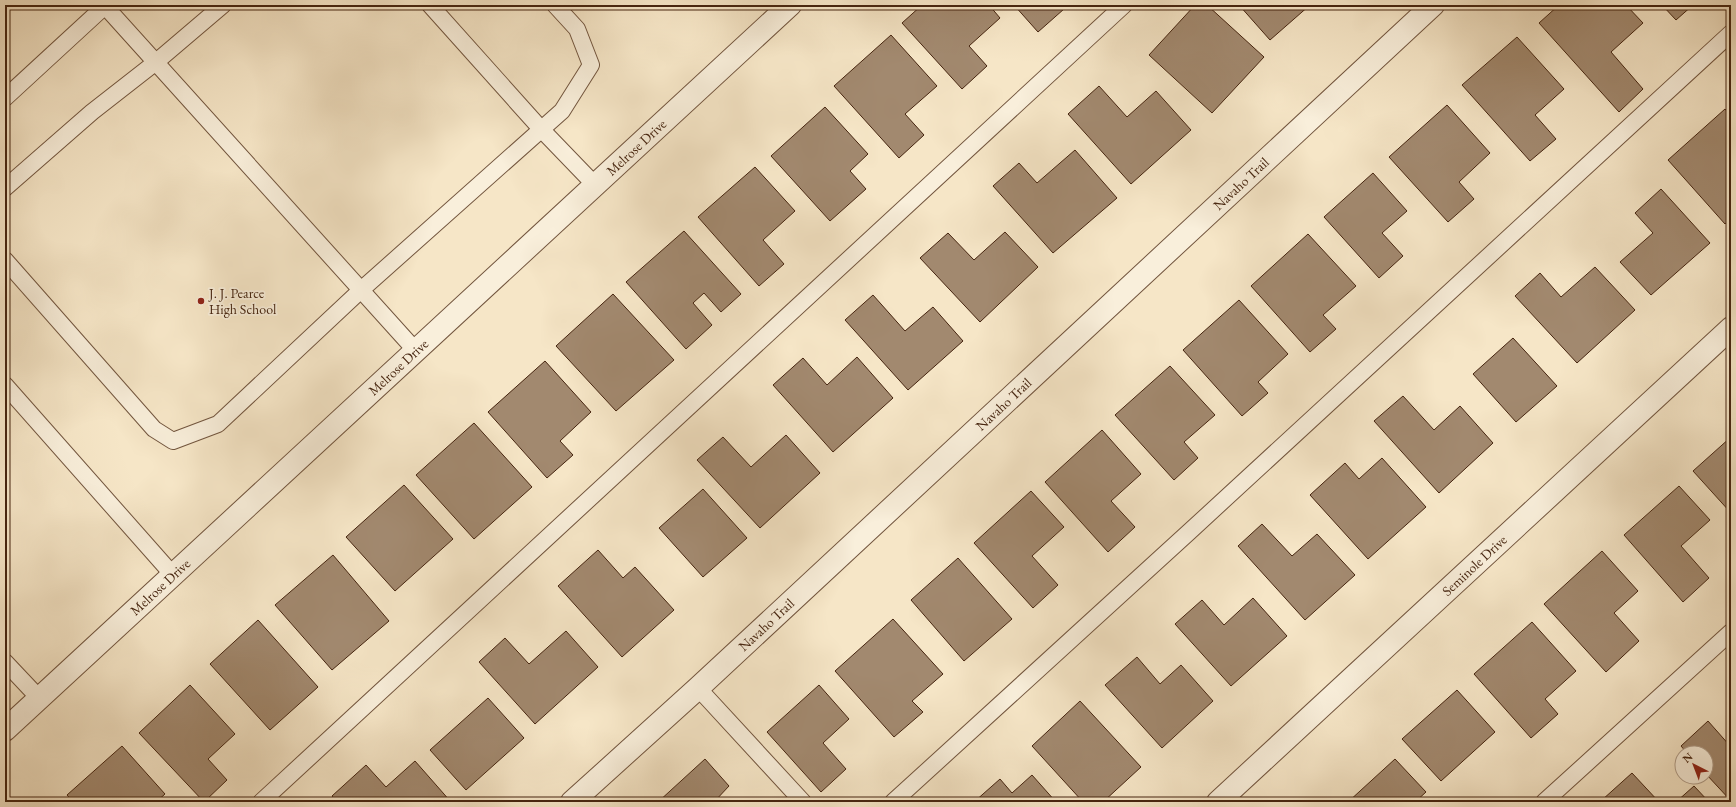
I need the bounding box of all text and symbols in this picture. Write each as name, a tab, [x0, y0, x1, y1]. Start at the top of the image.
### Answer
street label: Melrose Drive	[602, 115, 670, 179]
street label: Navaho Trail	[1209, 153, 1273, 214]
place label: J. J. Pearce High School	[208, 284, 277, 318]
marker: J. J. Pearce High School	[196, 296, 206, 306]
street label: Melrose Drive	[364, 334, 432, 399]
street label: Navaho Trail	[972, 373, 1036, 434]
street label: Seminole Drive	[1438, 530, 1511, 600]
street label: Melrose Drive	[126, 554, 194, 619]
street label: Navaho Trail	[734, 594, 798, 655]
north arrow	[1674, 745, 1714, 785]
text: N	[1679, 749, 1695, 766]

